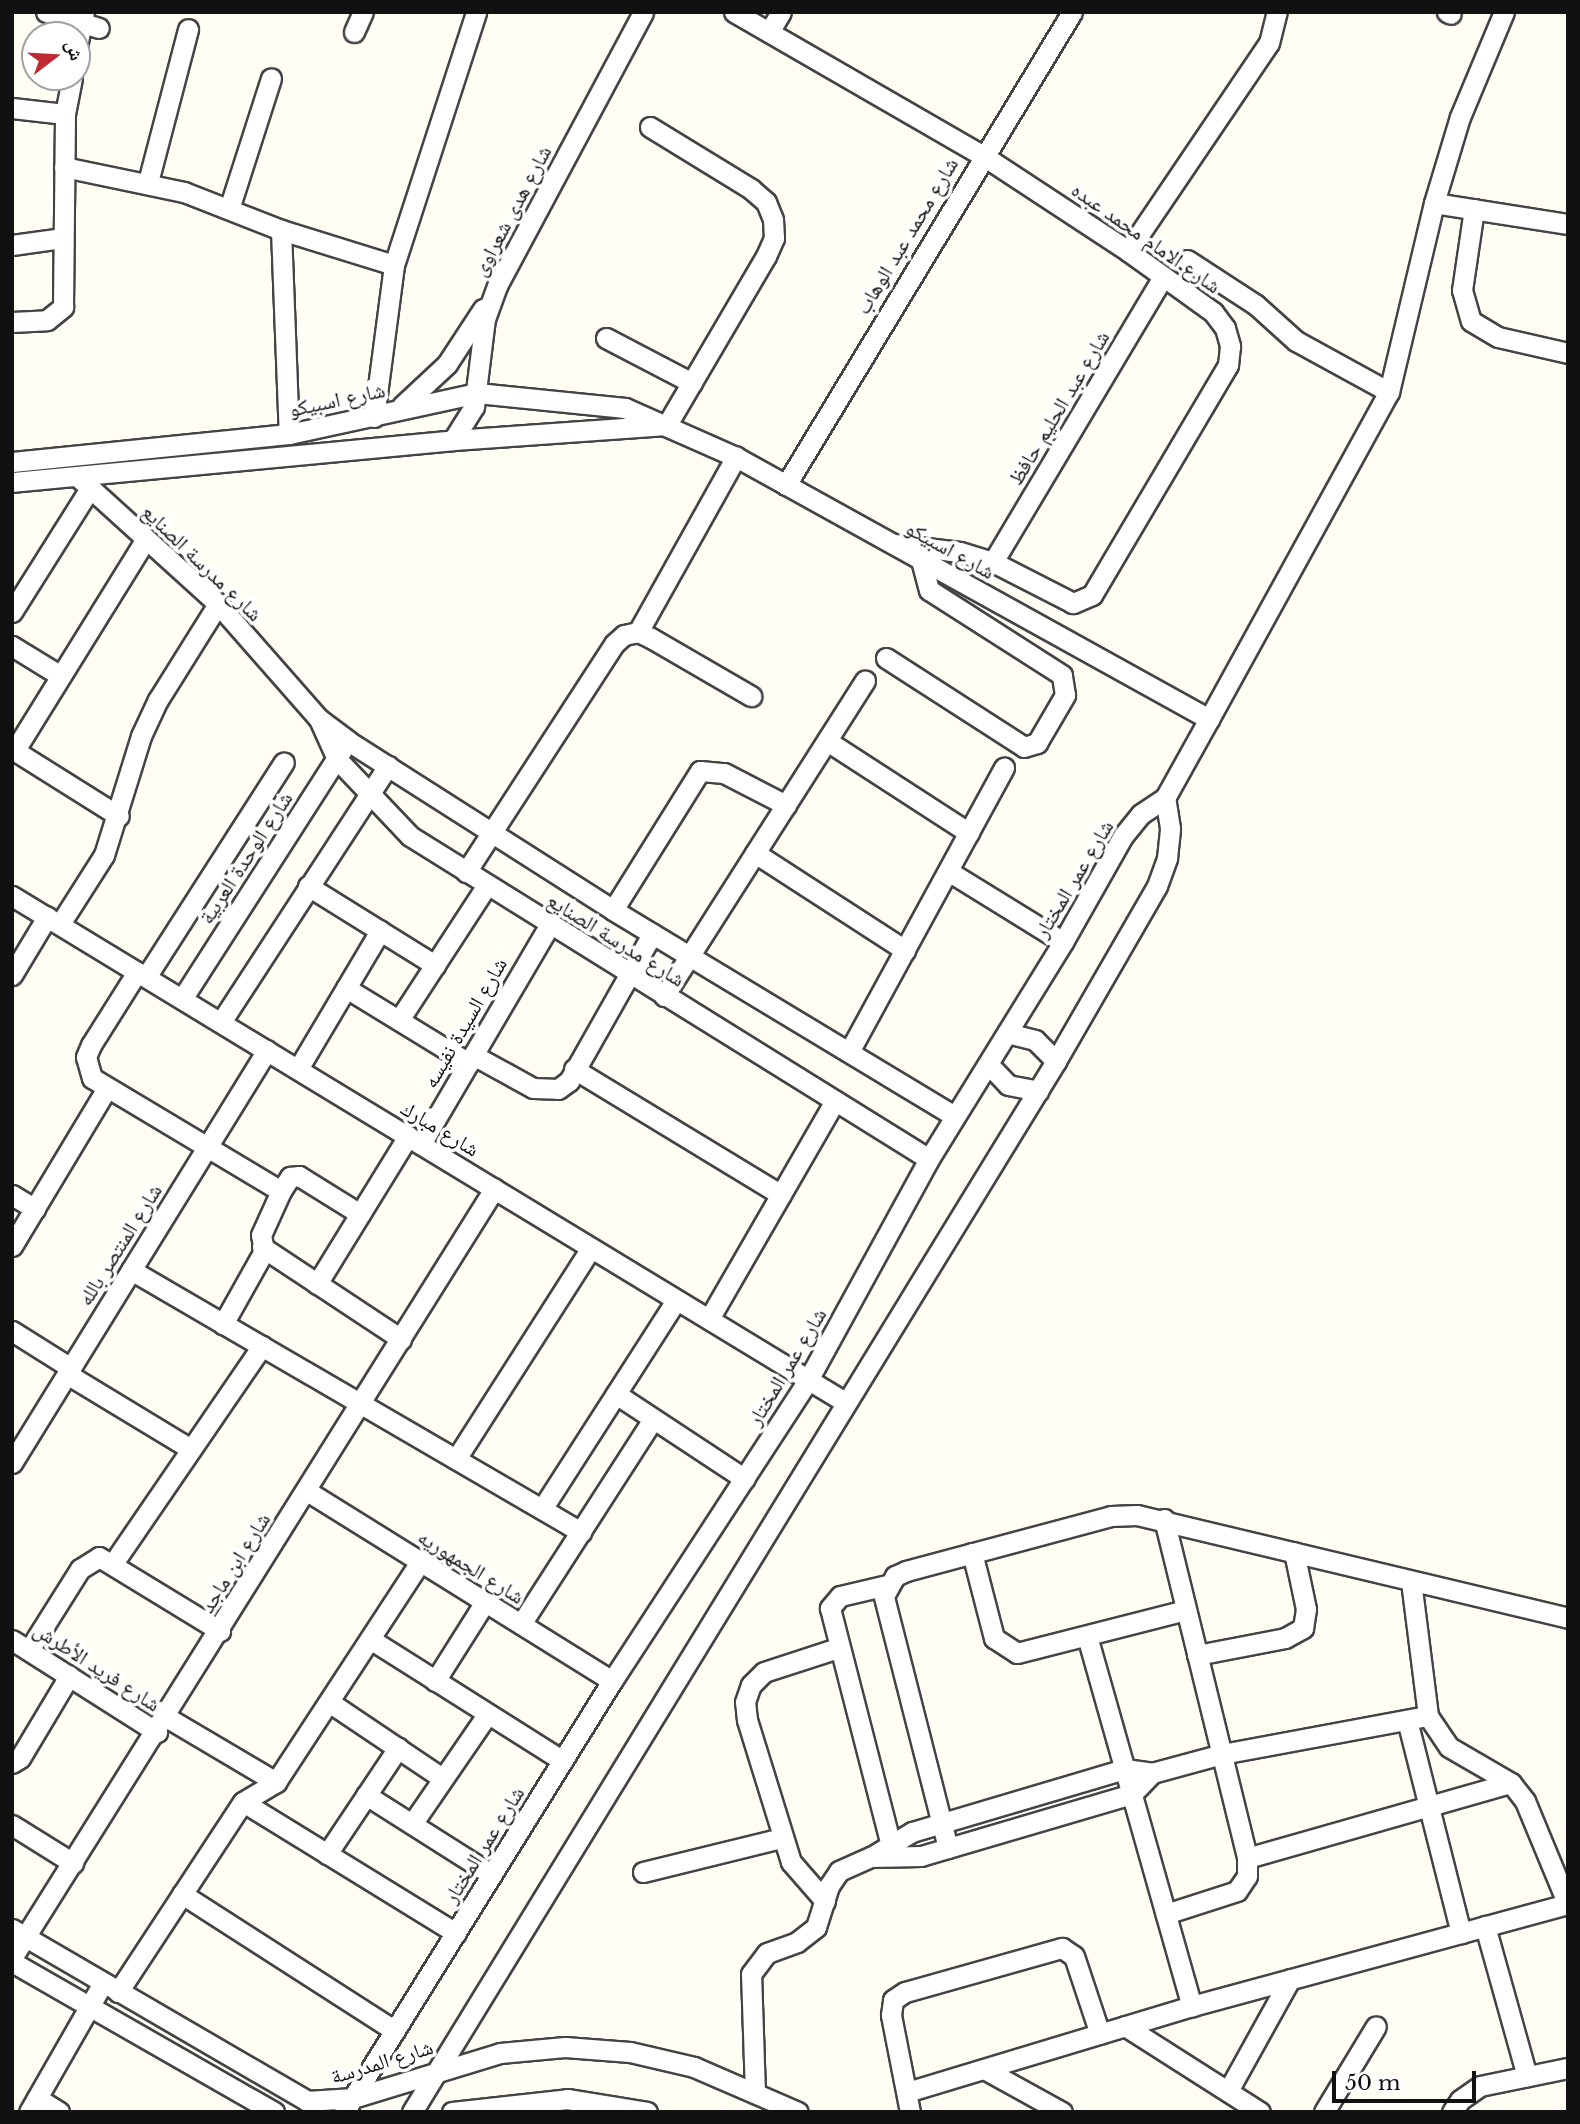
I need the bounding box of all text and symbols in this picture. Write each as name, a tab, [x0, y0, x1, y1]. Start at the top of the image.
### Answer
north arrow	[21, 21, 91, 91]
text: ش	[61, 37, 89, 63]
street label: شارع هدى شعراوى	[467, 141, 557, 281]
street label: شارع محمد عبد الوهاب	[850, 153, 964, 319]
street label: شارع الامام محمد عبده	[1066, 177, 1226, 299]
street label: شارع عبد الحليم حافظ	[1003, 326, 1115, 490]
street label: شارع اسبيكو	[286, 377, 388, 423]
street label: شارع مدرسة الصنايع	[137, 499, 267, 627]
street label: شارع اسبيكو	[901, 515, 999, 585]
street label: شارع الوحدة العربية	[194, 787, 298, 929]
street label: شارع عمر المختار	[1029, 816, 1119, 942]
street label: شارع مدرسة الصنايع	[543, 888, 689, 992]
street label: شارع السيدة نفيسه	[418, 953, 512, 1093]
street label: شارع مبارك	[396, 1096, 484, 1162]
street label: شارع المنتصر بالله	[73, 1179, 167, 1311]
street label: شارع عمر المختار	[742, 1304, 832, 1430]
street label: شارع ابن ماجد	[194, 1508, 276, 1618]
street label: شارع الجمهوريه	[413, 1524, 529, 1610]
street label: شارع فريد الأطرش	[29, 1617, 165, 1717]
street label: شارع عمر المختار	[438, 1782, 530, 1908]
street label: شارع المدرسة	[328, 2035, 436, 2089]
scale bar	[1335, 2058, 1478, 2102]
text: 50 m	[1345, 2070, 1400, 2096]

